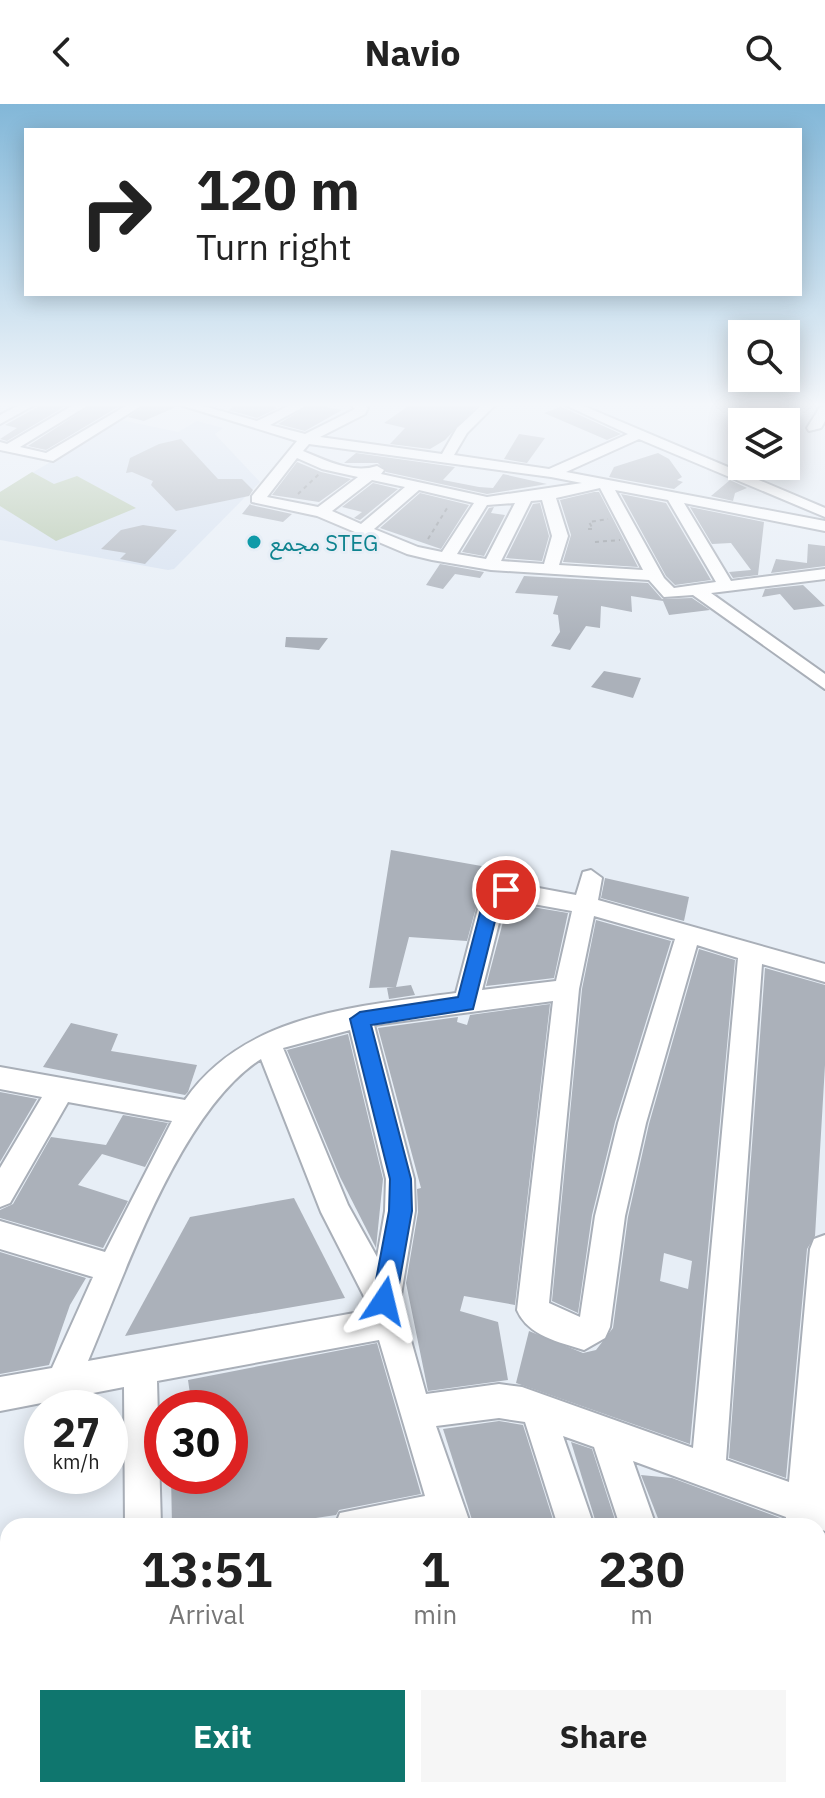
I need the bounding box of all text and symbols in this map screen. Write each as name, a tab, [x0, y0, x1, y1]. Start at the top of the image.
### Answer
text: Navio	[364, 29, 461, 76]
icon: back	[40, 30, 84, 74]
icon: search	[741, 30, 785, 74]
text: 120 m	[196, 153, 360, 225]
icon: right	[64, 160, 168, 264]
text: Turn right	[196, 223, 352, 270]
map controls	[728, 320, 800, 480]
button: search	[728, 320, 800, 392]
button: layers	[728, 408, 800, 480]
place label: مجمع STEG	[270, 528, 378, 560]
marker: مجمع STEG	[245, 533, 263, 551]
pin	[472, 856, 540, 924]
icon: arrive	[484, 868, 528, 912]
position arrow	[342, 1259, 426, 1343]
speed limit sign: 30	[144, 1390, 248, 1494]
text: 27	[52, 1406, 100, 1458]
text: km/h	[52, 1448, 100, 1475]
text: 13:51	[141, 1538, 272, 1600]
text: 1	[421, 1538, 450, 1600]
text: 230	[598, 1538, 685, 1600]
text: Arrival	[169, 1597, 245, 1631]
text: min	[413, 1597, 457, 1631]
text: m	[630, 1597, 653, 1631]
button: Exit	[40, 1690, 405, 1782]
button: Share	[421, 1690, 786, 1782]

